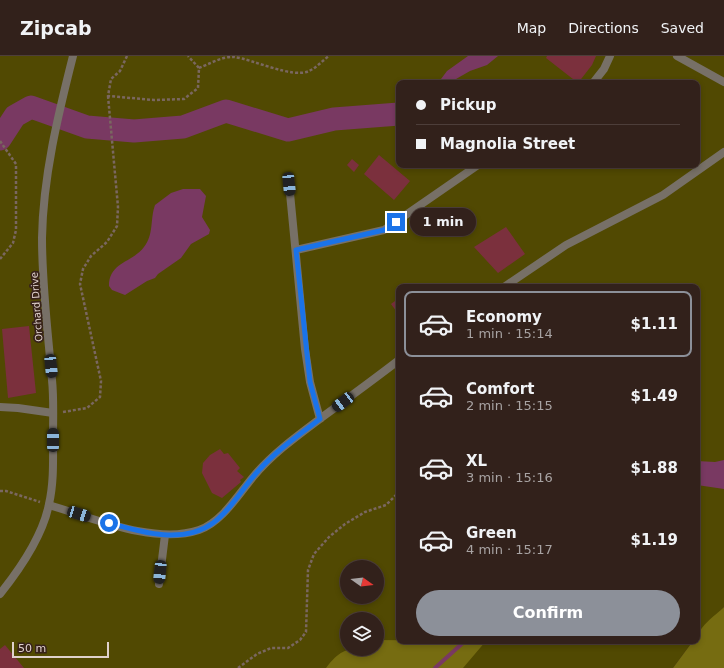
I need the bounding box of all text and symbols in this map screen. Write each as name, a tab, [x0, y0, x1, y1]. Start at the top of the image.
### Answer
text: Zipcab	[20, 17, 92, 39]
text: Map	[517, 20, 546, 36]
text: Directions	[568, 20, 639, 36]
text: Saved	[661, 20, 704, 36]
text: Pickup	[440, 96, 496, 114]
text: Magnolia Street	[440, 135, 575, 153]
car	[282, 171, 296, 197]
callout: 1 min	[410, 208, 476, 236]
route end	[387, 213, 405, 231]
text: 1 min	[423, 214, 463, 229]
street label: Orchard Drive	[29, 272, 44, 342]
icon: car	[418, 306, 454, 342]
text: Economy	[466, 308, 542, 326]
text: $1.11	[631, 315, 678, 333]
text: 1 min · 15:14	[466, 326, 553, 341]
car	[44, 353, 58, 379]
icon: car	[418, 378, 454, 414]
text: Comfort	[466, 380, 534, 398]
text: $1.49	[631, 387, 678, 405]
car	[330, 390, 356, 414]
text: 2 min · 15:15	[466, 398, 553, 413]
car	[47, 428, 59, 452]
icon: car	[418, 450, 454, 486]
text: XL	[466, 452, 487, 470]
text: $1.88	[631, 459, 678, 477]
text: 3 min · 15:16	[466, 470, 553, 485]
car	[66, 505, 92, 523]
route start	[100, 514, 118, 532]
icon: car	[418, 522, 454, 558]
text: Green	[466, 524, 517, 542]
text: $1.19	[631, 531, 678, 549]
text: 4 min · 15:17	[466, 542, 553, 557]
car	[153, 559, 167, 585]
north arrow	[340, 560, 384, 604]
map controls	[340, 560, 384, 656]
button: Confirm	[416, 590, 680, 636]
button: layers	[340, 612, 384, 656]
scale bar	[12, 640, 109, 659]
text: 50 m	[18, 642, 46, 655]

